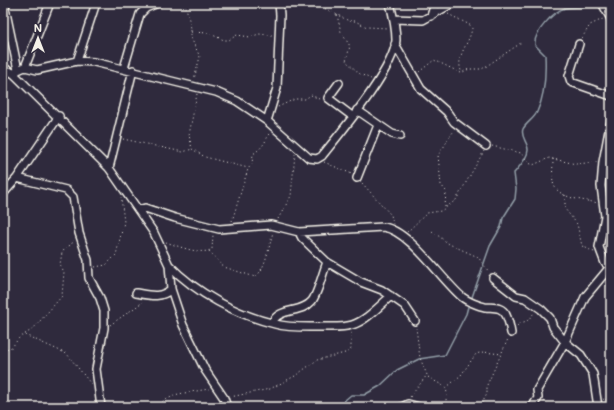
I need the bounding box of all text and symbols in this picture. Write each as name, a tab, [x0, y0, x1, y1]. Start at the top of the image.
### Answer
north arrow	[18, 18, 58, 58]
text: N	[34, 20, 42, 35]

